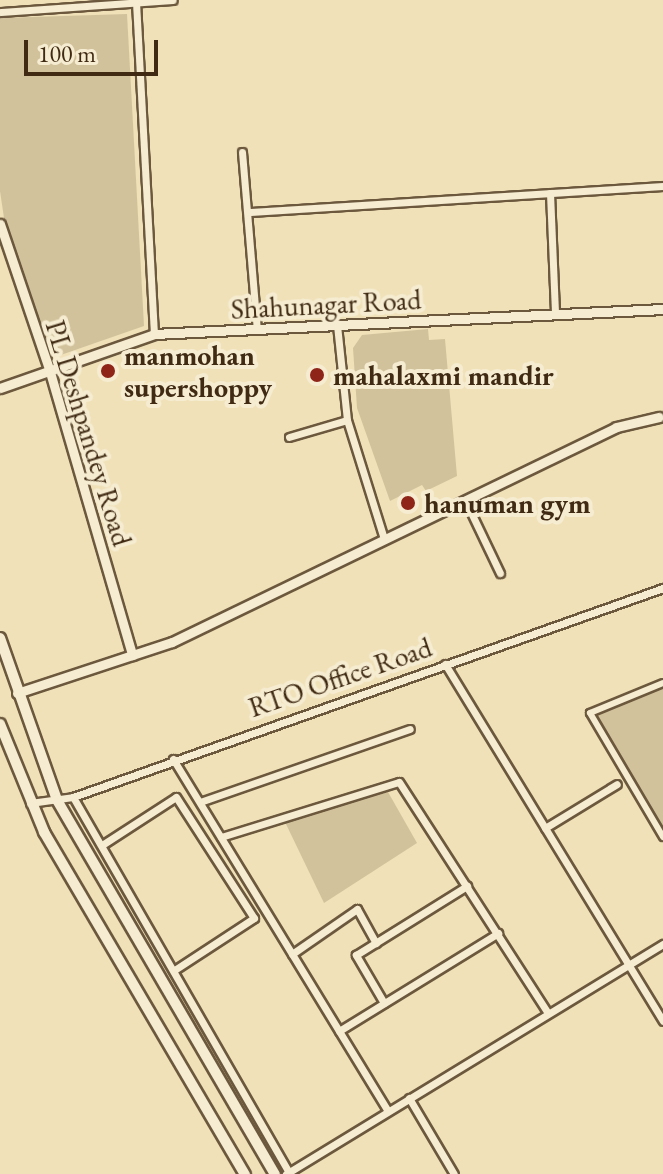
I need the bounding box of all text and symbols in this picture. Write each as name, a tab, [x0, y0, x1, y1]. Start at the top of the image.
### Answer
scale bar	[28, 24, 162, 74]
text: 100 m	[38, 38, 96, 69]
street label: Shahunagar Road	[230, 282, 422, 326]
street label: PL Deshpandey Road	[39, 316, 139, 550]
place label: manmohan supershoppy	[124, 338, 272, 404]
place label: mahalaxmi mandir	[333, 358, 554, 392]
marker: manmohan supershoppy	[99, 362, 117, 380]
marker: mahalaxmi mandir	[308, 366, 326, 384]
place label: hanuman gym	[424, 486, 591, 520]
marker: hanuman gym	[399, 494, 417, 512]
street label: RTO Office Road	[244, 630, 436, 724]

